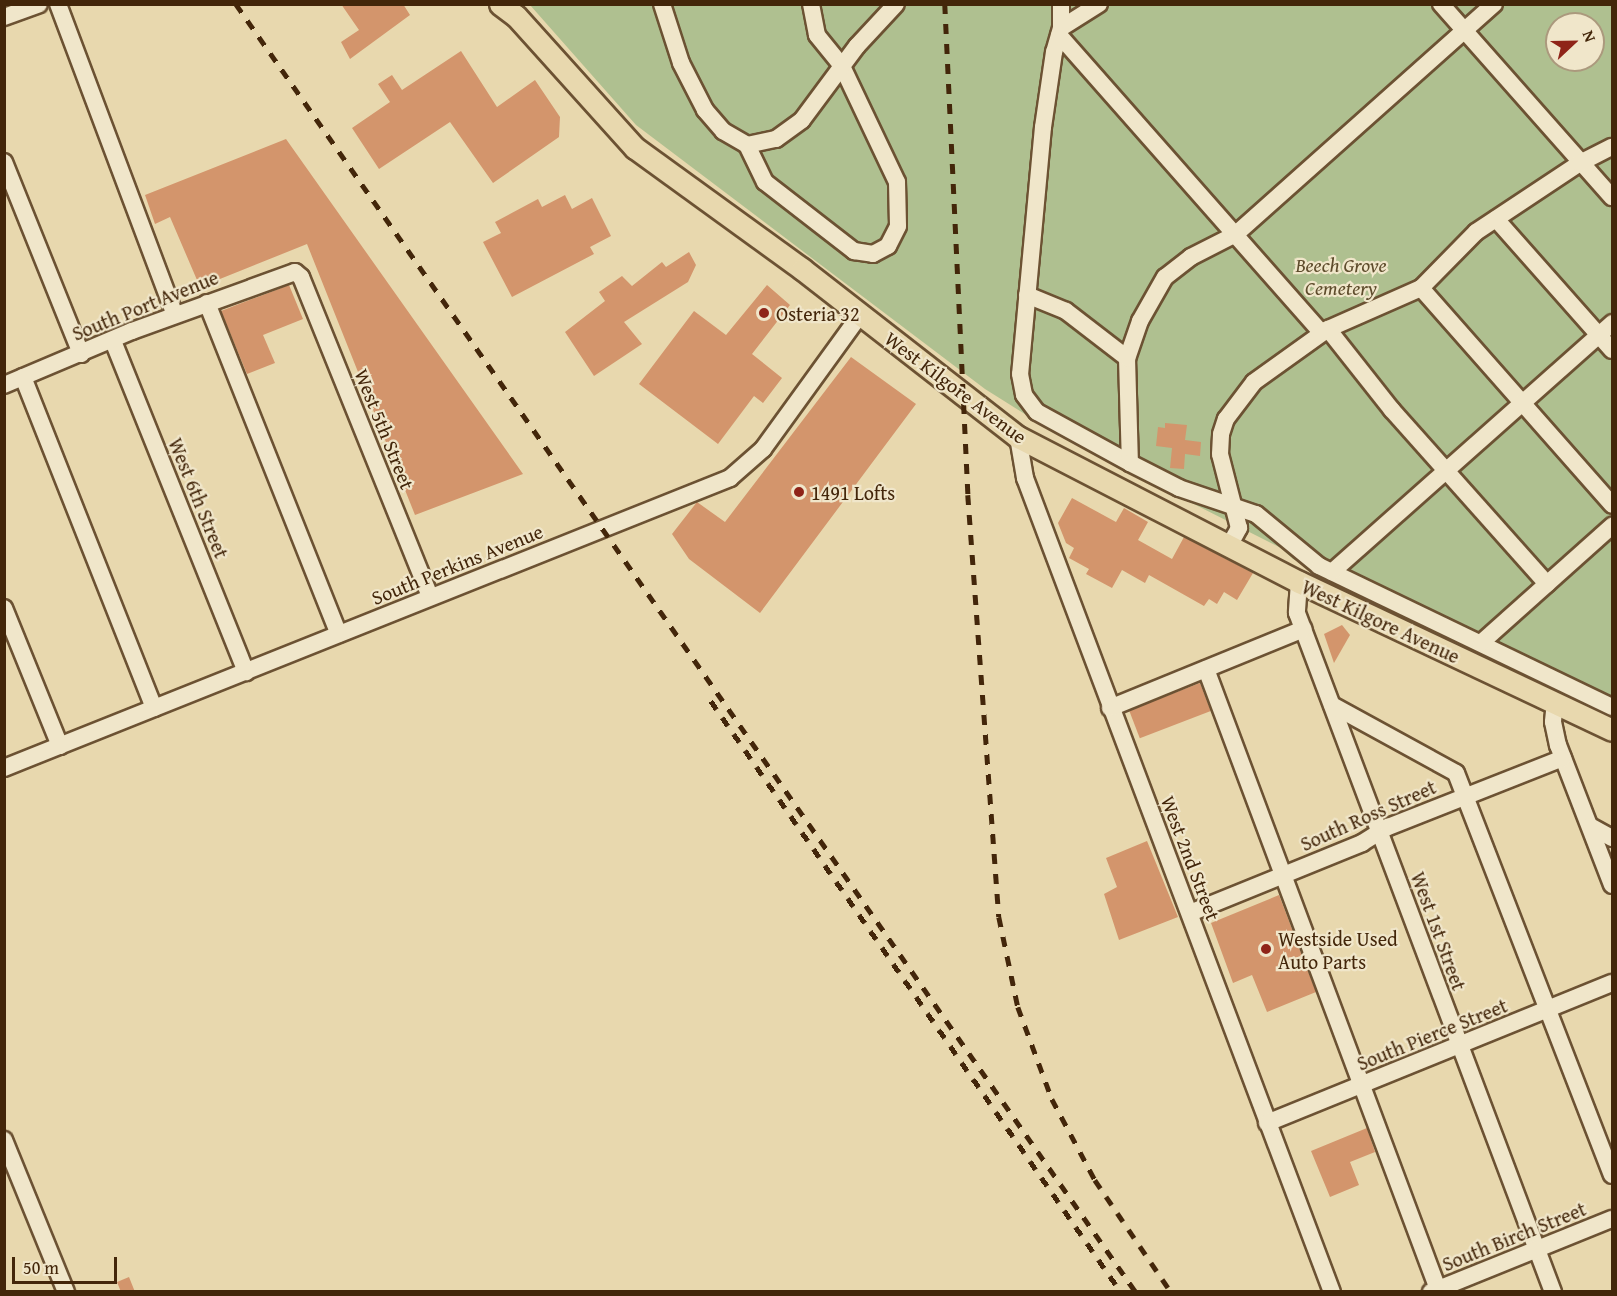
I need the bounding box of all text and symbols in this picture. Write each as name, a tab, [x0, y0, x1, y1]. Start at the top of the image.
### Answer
north arrow	[1545, 12, 1605, 72]
text: N	[1577, 27, 1603, 45]
park label: Beech Grove Cemetery	[1295, 252, 1387, 299]
street label: South Port Avenue	[68, 265, 222, 345]
place label: Osteria 32	[776, 301, 860, 325]
marker: Osteria 32	[757, 306, 771, 320]
street label: West Kilgore Avenue	[880, 326, 1032, 448]
street label: West 5th Street	[350, 365, 420, 493]
street label: West 6th Street	[164, 434, 234, 562]
place label: 1491 Lofts	[811, 480, 895, 504]
marker: 1491 Lofts	[792, 485, 806, 499]
street label: South Perkins Avenue	[368, 519, 546, 609]
street label: West Kilgore Avenue	[1298, 574, 1464, 668]
street label: South Ross Street	[1296, 774, 1440, 856]
street label: West 2nd Street	[1156, 792, 1226, 924]
street label: West 1st Street	[1406, 868, 1472, 994]
place label: Westside Used Auto Parts	[1278, 926, 1398, 973]
marker: Westside Used Auto Parts	[1259, 942, 1273, 956]
street label: South Pierce Street	[1353, 993, 1511, 1075]
street label: South Birch Street	[1438, 1196, 1590, 1276]
scale bar	[15, 1245, 120, 1283]
text: 50 m	[23, 1254, 59, 1281]

